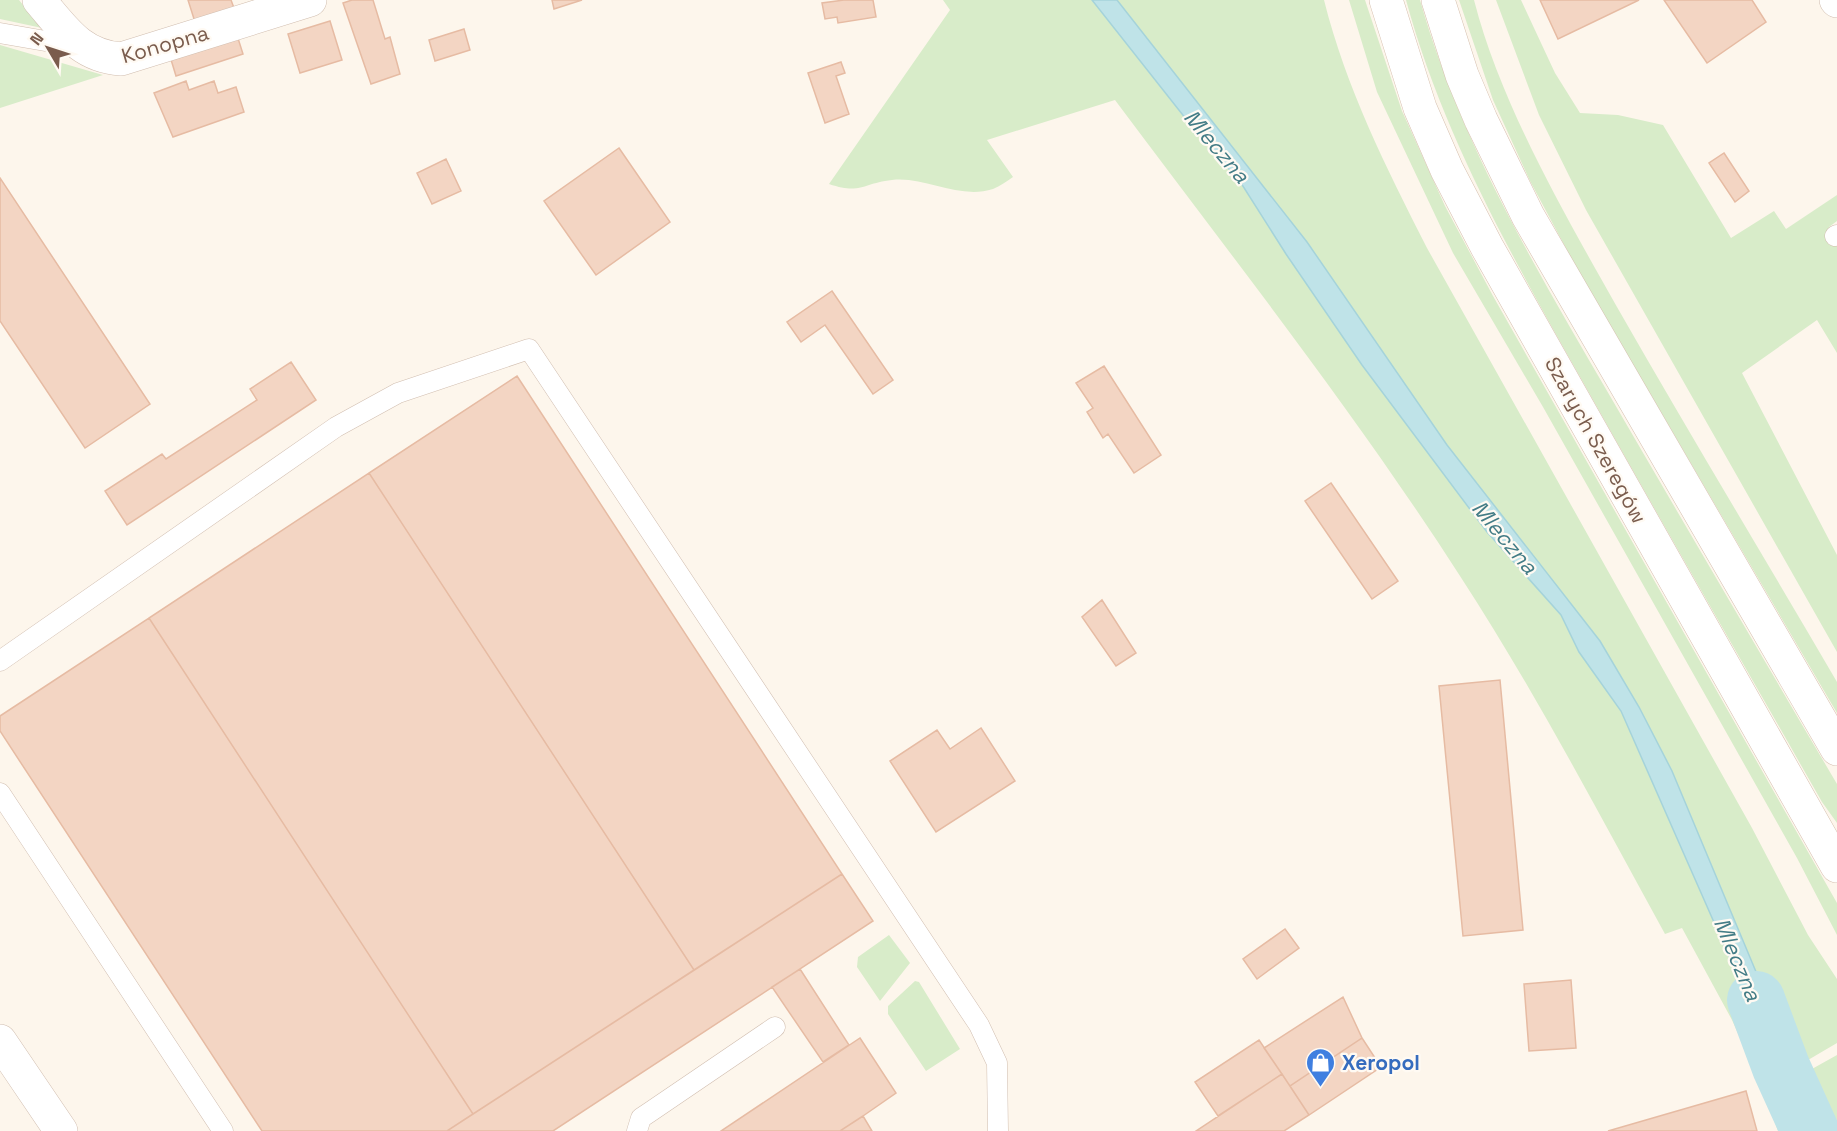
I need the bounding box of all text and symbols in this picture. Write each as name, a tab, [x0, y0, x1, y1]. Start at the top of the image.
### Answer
north arrow	[18, 18, 78, 78]
street label: Konopna	[118, 19, 212, 69]
text: N	[25, 28, 48, 50]
water label: Mleczna	[1178, 103, 1256, 189]
street label: Szarych Szeregów	[1539, 352, 1653, 528]
water label: Mleczna	[1466, 494, 1544, 580]
water label: Mleczna	[1708, 913, 1768, 1005]
shop icon: Xeropol	[1305, 1046, 1337, 1088]
place label: Xeropol	[1342, 1049, 1420, 1076]

